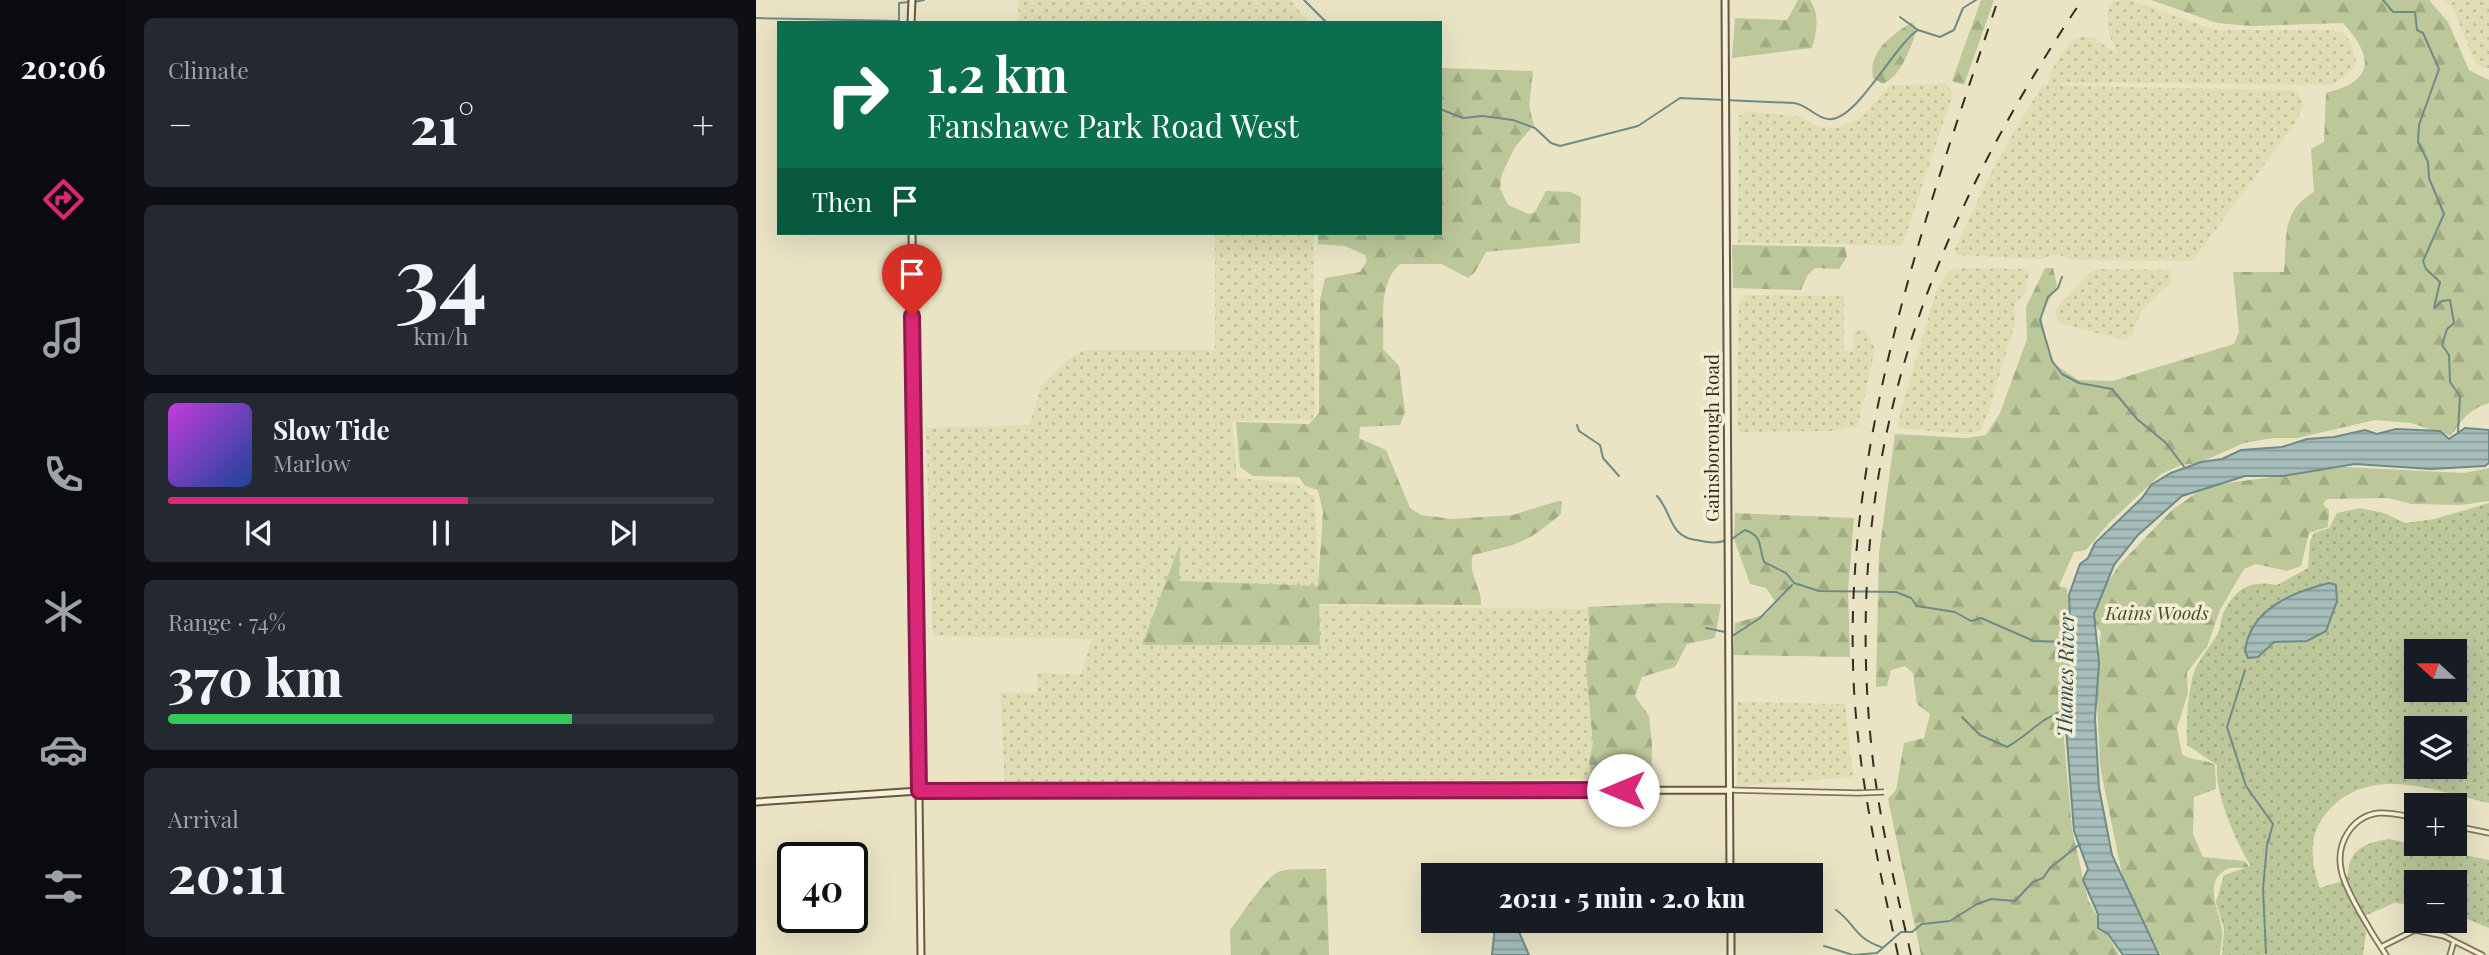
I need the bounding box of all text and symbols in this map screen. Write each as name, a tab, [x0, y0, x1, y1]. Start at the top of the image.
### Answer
text: 1.2 km	[927, 40, 1068, 105]
text: 20:06	[20, 44, 106, 87]
icon: right	[812, 49, 903, 140]
text: Climate	[168, 54, 249, 85]
text: 21°	[410, 89, 474, 158]
text: −	[168, 98, 193, 149]
text: +	[692, 98, 714, 149]
text: Fanshawe Park Road West	[927, 103, 1299, 146]
icon: directions	[39, 175, 88, 224]
icon: arrive	[886, 182, 924, 220]
text: Then	[812, 184, 872, 219]
text: 34	[395, 214, 487, 335]
pin	[882, 244, 942, 316]
icon: arrive	[893, 255, 931, 293]
icon: music	[39, 313, 88, 362]
text: km/h	[413, 320, 469, 351]
street label: Gainsborough Road	[1698, 354, 1724, 522]
text: Slow Tide	[273, 412, 390, 447]
text: Marlow	[273, 447, 351, 478]
icon: phone	[39, 450, 88, 499]
icon: previous	[240, 514, 278, 552]
icon: pause	[422, 514, 460, 552]
icon: next	[604, 514, 642, 552]
icon: climate	[39, 587, 88, 636]
park label: Kains Woods	[2104, 599, 2209, 625]
text: Range · 74%	[168, 606, 286, 637]
water label: Thames River	[2049, 612, 2079, 737]
north arrow	[2404, 639, 2468, 702]
map controls	[2404, 639, 2467, 933]
text: 370 km	[168, 641, 343, 710]
button: layers	[2404, 716, 2467, 779]
icon: car	[39, 725, 88, 774]
position arrow	[1586, 753, 1660, 827]
button: +	[2404, 793, 2467, 856]
text: Arrival	[168, 803, 239, 834]
text: 20:11	[168, 838, 286, 907]
speed limit sign: 40	[777, 842, 868, 933]
icon: filters	[39, 862, 88, 911]
button: −	[2404, 870, 2467, 933]
text: 20:11 · 5 min · 2.0 km	[1499, 880, 1745, 915]

